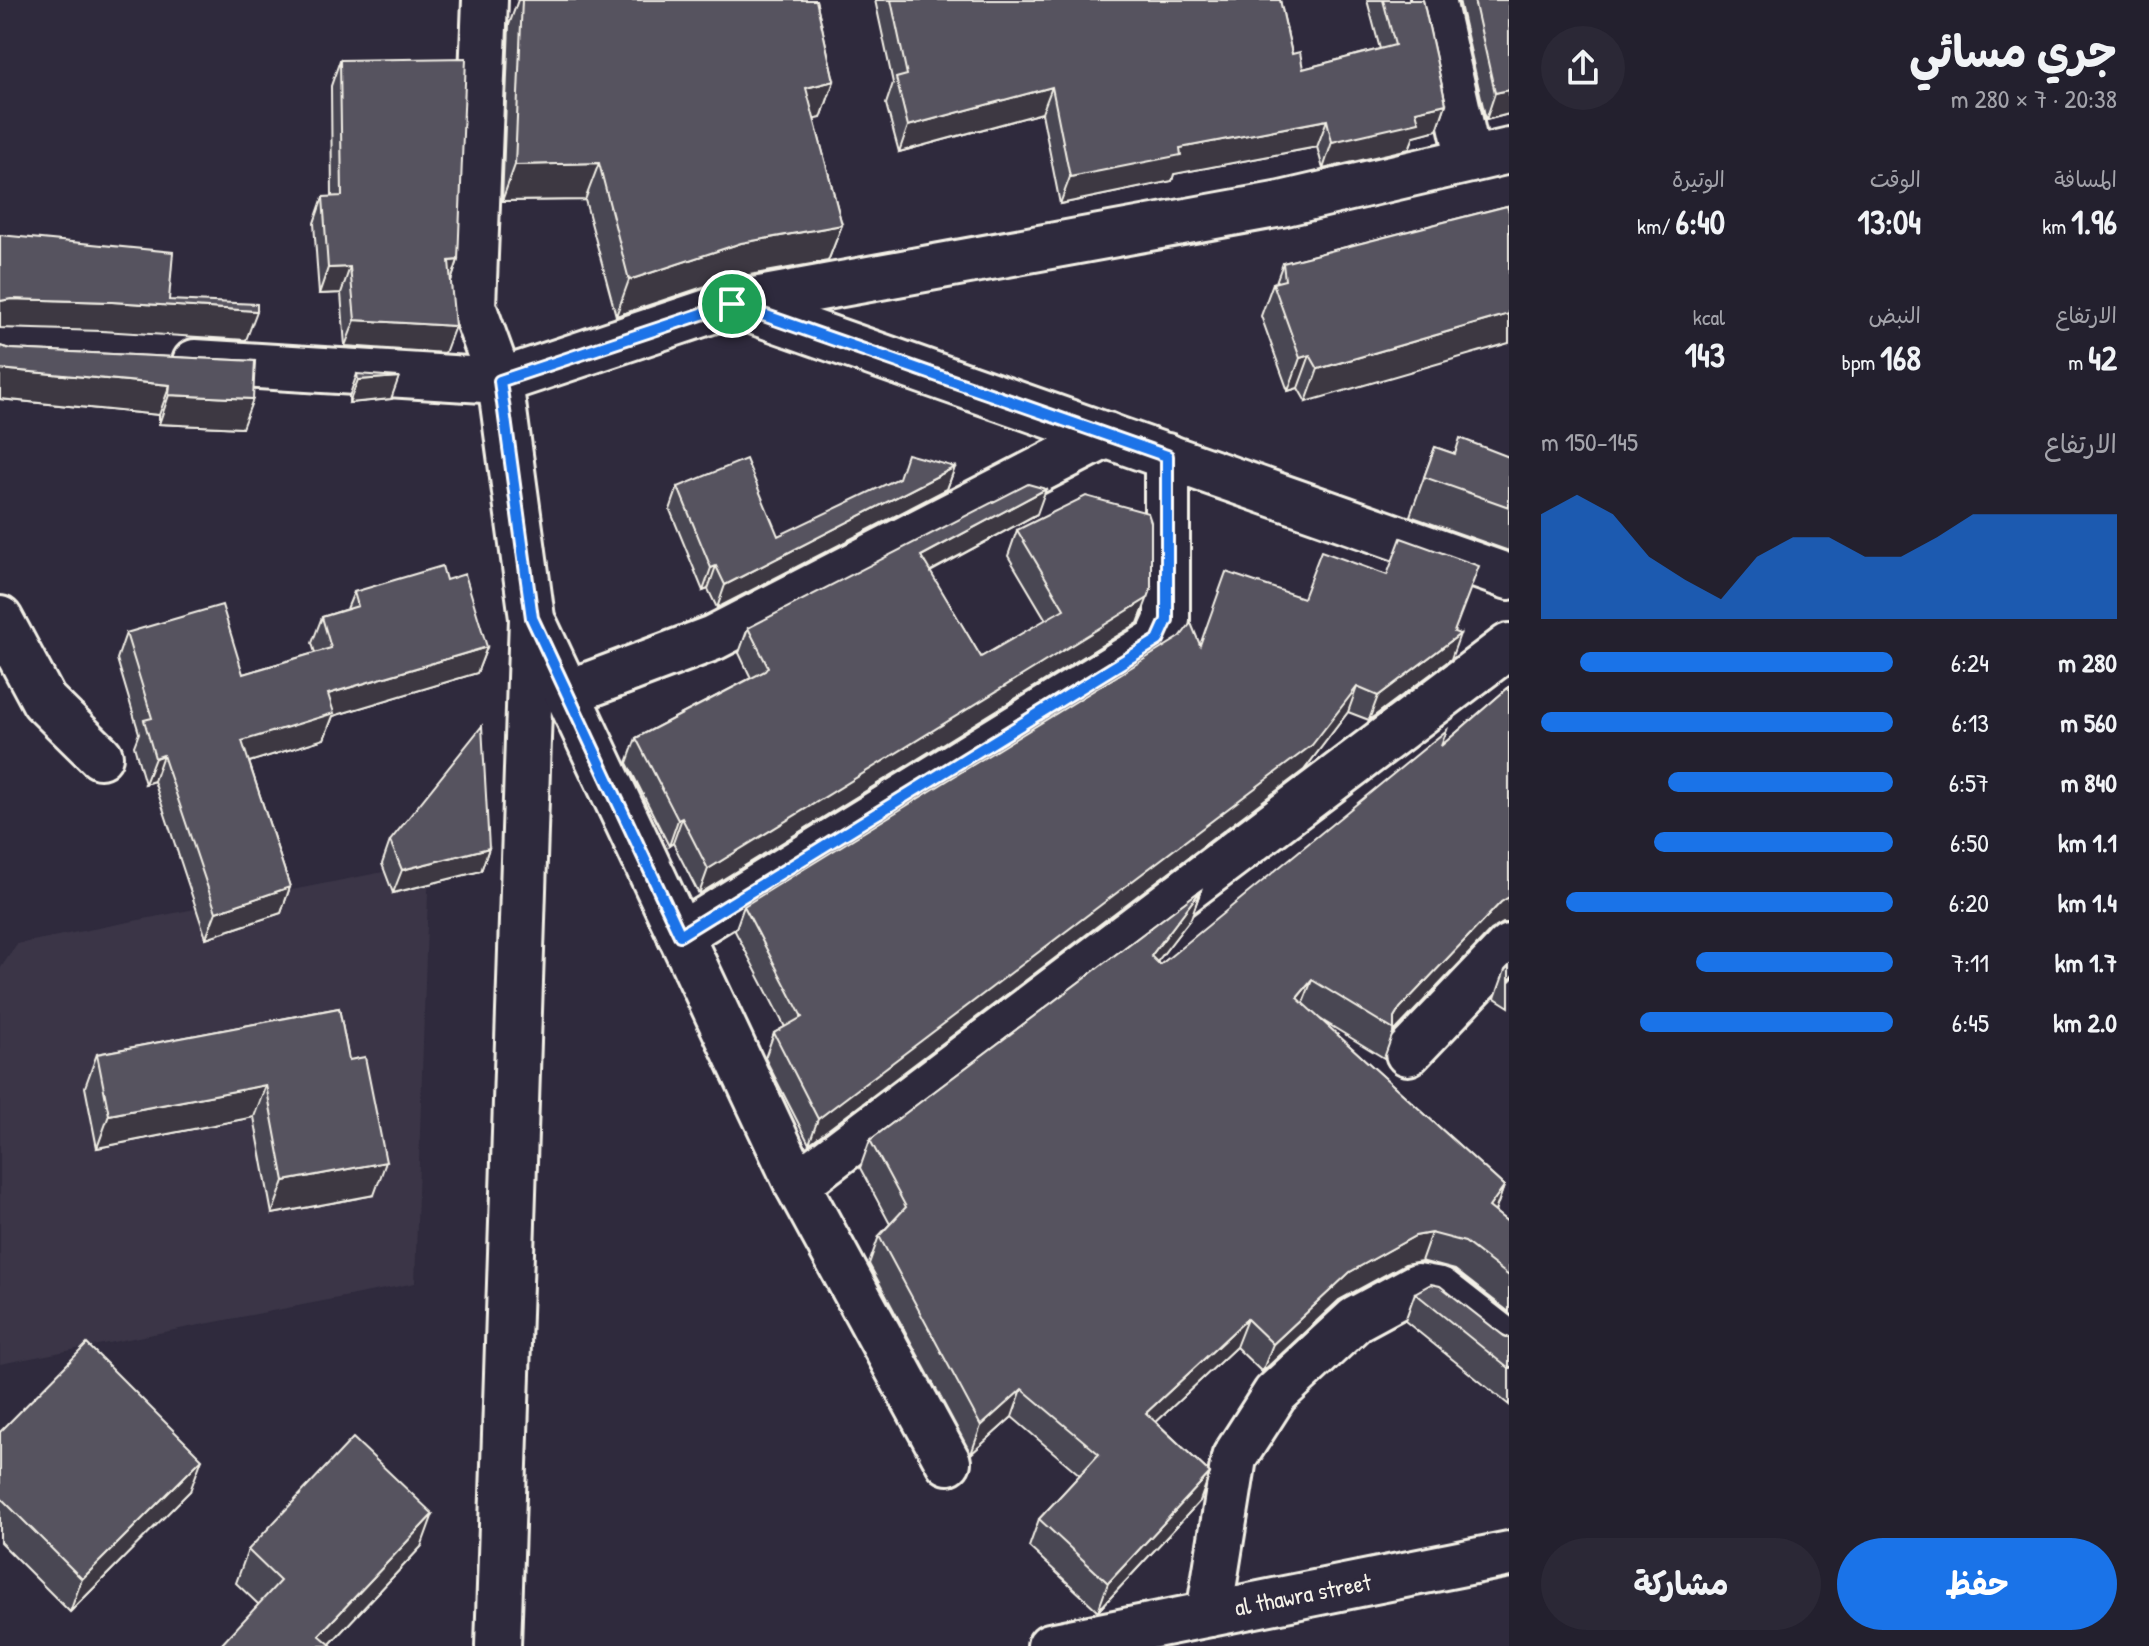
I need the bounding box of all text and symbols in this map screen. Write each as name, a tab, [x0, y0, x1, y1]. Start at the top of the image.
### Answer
text: جري مسائي	[1909, 21, 2117, 81]
button: share	[1541, 26, 1625, 110]
text: 20:38 · 7 × 280 m	[1951, 81, 2117, 116]
text: الوتيرة	[1672, 164, 1725, 194]
text: الوقت	[1870, 164, 1921, 194]
text: المسافة	[2054, 164, 2117, 194]
text: 6:40	[1676, 199, 1725, 245]
text: 13:04	[1858, 199, 1921, 245]
text: 1.96	[2071, 199, 2117, 245]
text: /km	[1637, 211, 1676, 241]
text: km	[2042, 211, 2071, 241]
pin	[698, 270, 766, 338]
icon: arrive	[710, 282, 754, 326]
text: النبض	[1868, 300, 1921, 330]
text: الارتفاع	[2055, 300, 2117, 330]
text: kcal	[1693, 302, 1725, 332]
text: 143	[1685, 332, 1725, 378]
text: 168	[1880, 335, 1921, 381]
text: 42	[2088, 335, 2117, 381]
text: bpm	[1842, 347, 1880, 377]
text: m	[2068, 347, 2088, 377]
text: 145–150 m	[1541, 424, 1638, 459]
text: الارتفاع	[2044, 426, 2117, 461]
text: 6:24	[1951, 645, 1989, 680]
text: 280 m	[2058, 645, 2117, 680]
text: 6:13	[1952, 705, 1989, 740]
text: 560 m	[2060, 705, 2117, 740]
text: 6:57	[1949, 765, 1989, 800]
text: 840 m	[2061, 765, 2117, 800]
text: 6:50	[1950, 825, 1989, 860]
text: 1.1 km	[2058, 825, 2117, 860]
text: 6:20	[1949, 885, 1989, 920]
text: 1.4 km	[2058, 885, 2117, 920]
text: 7:11	[1951, 945, 1989, 980]
text: 1.7 km	[2055, 945, 2117, 980]
text: 6:45	[1952, 1005, 1989, 1040]
text: 2.0 km	[2053, 1005, 2117, 1040]
button: مشاركة	[1541, 1538, 1821, 1630]
button: حفظ	[1837, 1538, 2117, 1630]
street label: al thawra street	[1232, 1565, 1375, 1623]

